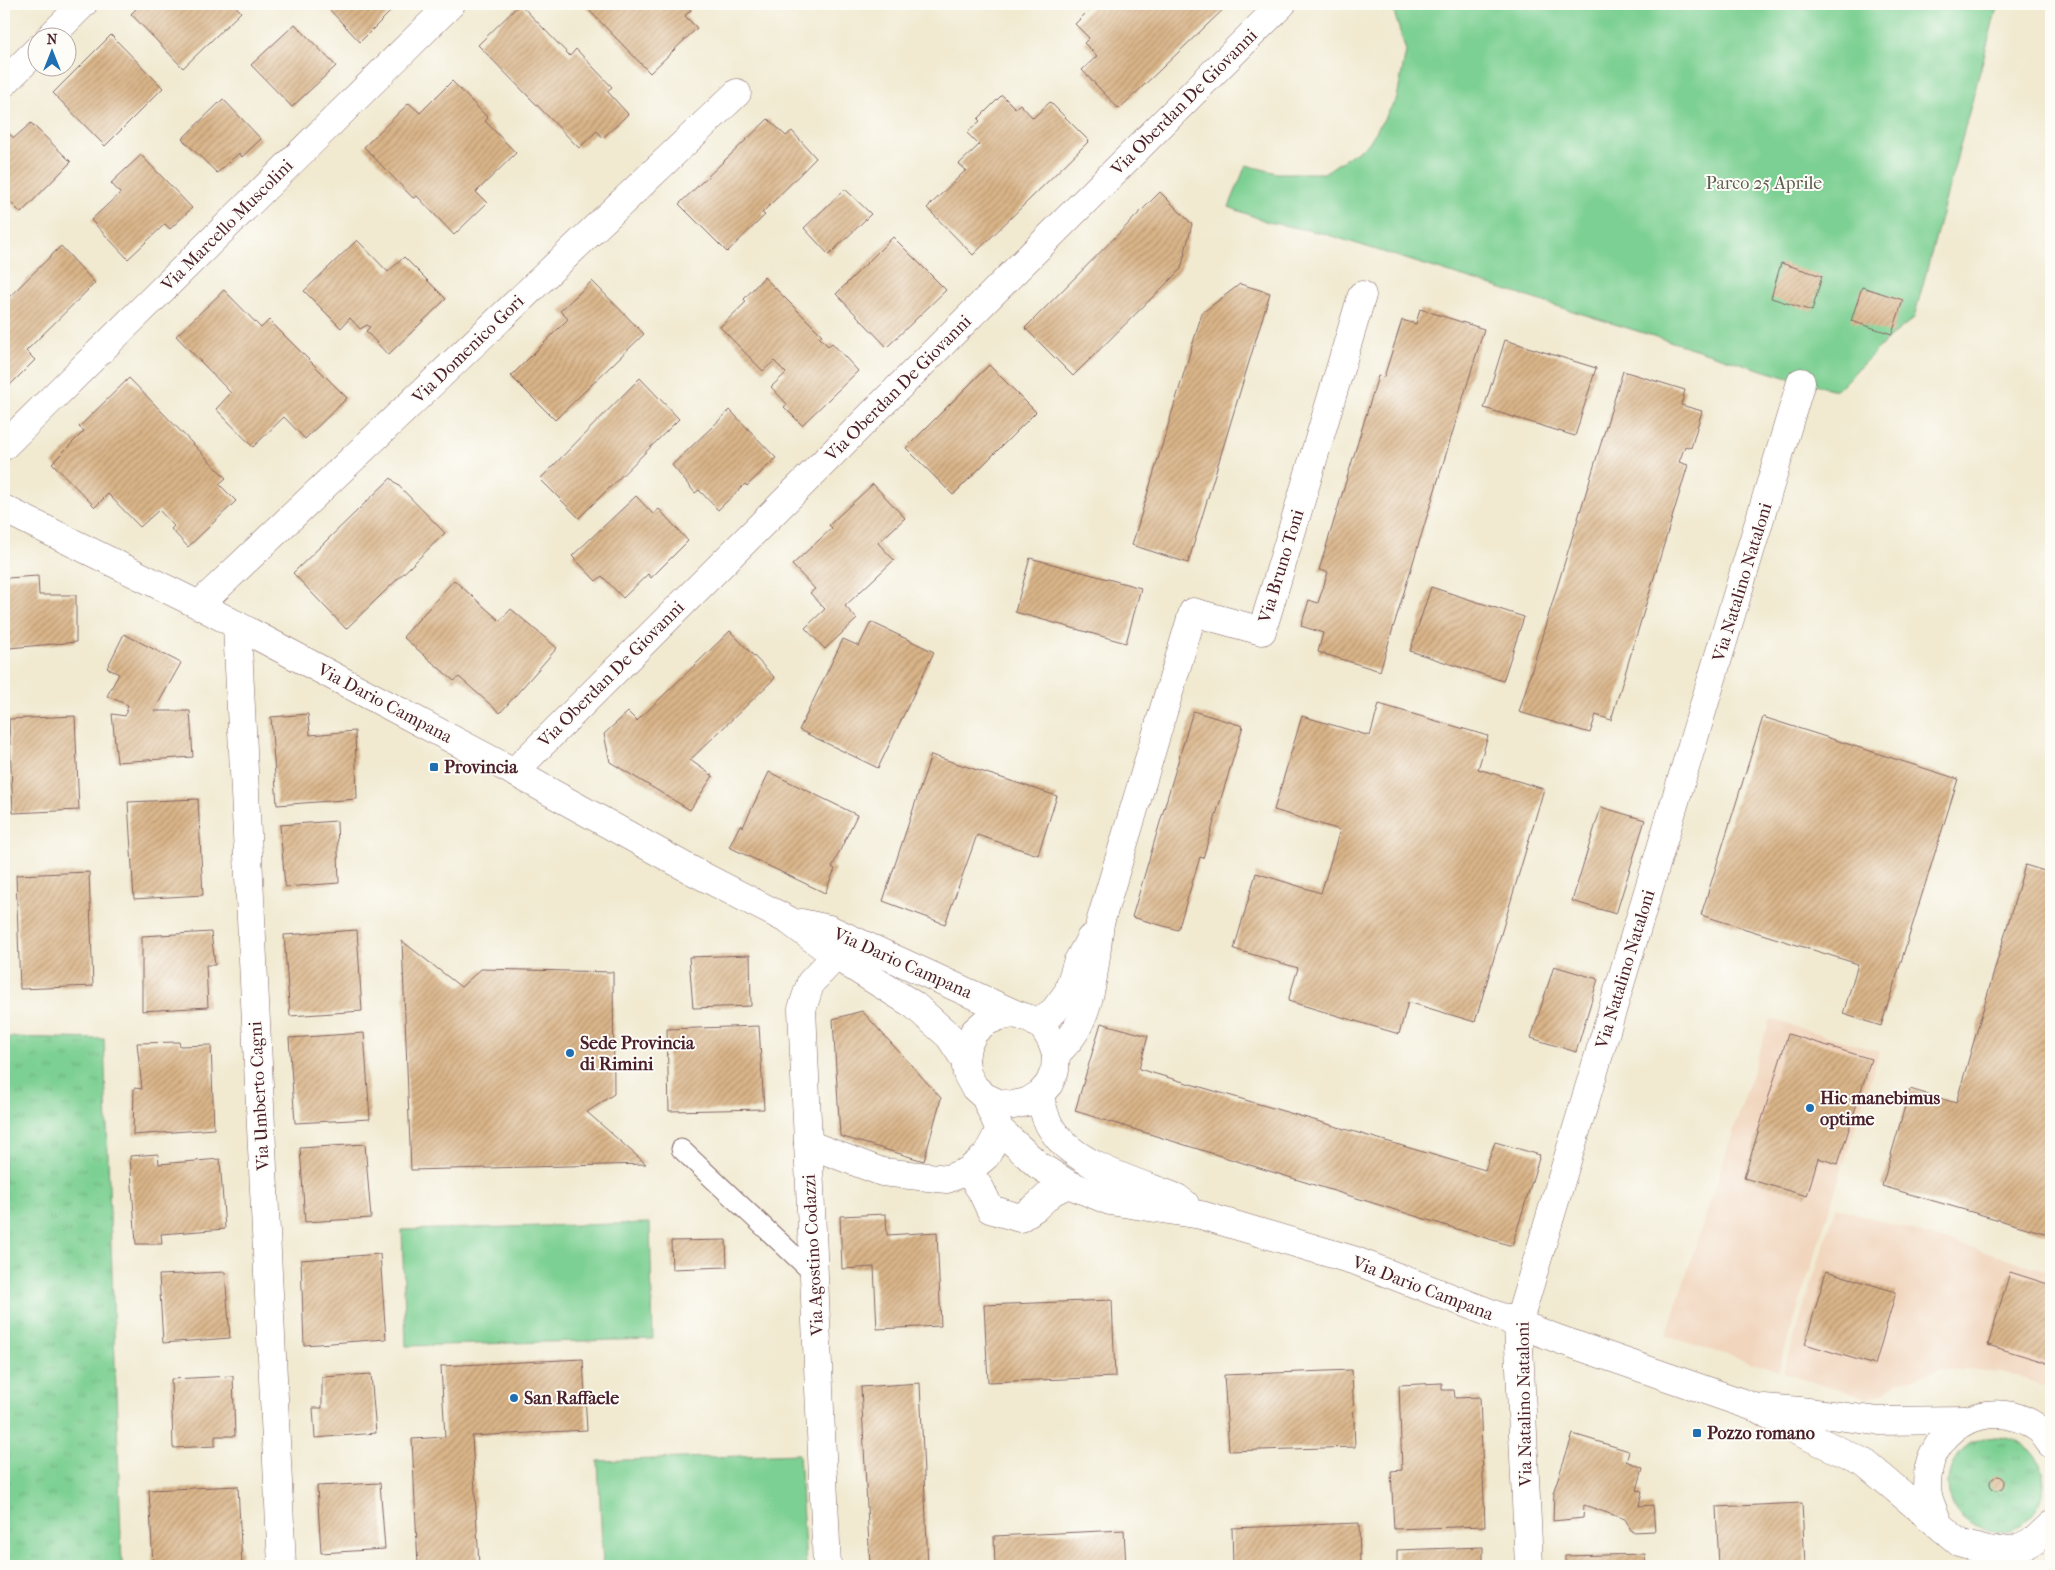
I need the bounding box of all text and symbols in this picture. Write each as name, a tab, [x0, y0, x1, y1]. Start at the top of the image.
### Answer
street label: Via Oberdan De Giovanni	[1106, 24, 1262, 181]
north arrow	[28, 28, 78, 78]
text: N	[47, 31, 58, 48]
street label: Via Marcello Muscolini	[157, 155, 298, 296]
park label: Parco 25 Aprile	[1706, 173, 1822, 194]
street label: Via Domenico Gori	[407, 290, 529, 409]
street label: Via Oberdan De Giovanni	[820, 310, 976, 467]
street label: Via Natalino Nataloni	[1708, 499, 1777, 665]
street label: Via Bruno Toni	[1254, 506, 1309, 626]
street label: Via Oberdan De Giovanni	[533, 596, 689, 753]
street label: Via Dario Campana	[313, 659, 456, 748]
place label: Provincia	[444, 757, 518, 778]
marker: Provincia	[428, 761, 440, 773]
street label: Via Natalino Nataloni	[1591, 886, 1660, 1052]
street label: Via Dario Campana	[829, 923, 976, 1004]
street label: Via Umberto Cagni	[245, 1020, 274, 1172]
place label: Sede Provincia di Rimini	[580, 1033, 695, 1075]
marker: Sede Provincia di Rimini	[564, 1047, 576, 1059]
place label: Hic manebimus optime	[1820, 1088, 1940, 1130]
marker: Hic manebimus optime	[1804, 1102, 1816, 1114]
street label: Via Agostino Codazzi	[799, 1173, 828, 1337]
street label: Via Dario Campana	[1348, 1252, 1497, 1325]
street label: Via Natalino Nataloni	[1513, 1321, 1536, 1488]
place label: San Raffaele	[524, 1388, 619, 1409]
marker: San Raffaele	[508, 1392, 520, 1404]
place label: Pozzo romano	[1707, 1423, 1815, 1444]
marker: Pozzo romano	[1691, 1427, 1703, 1439]

